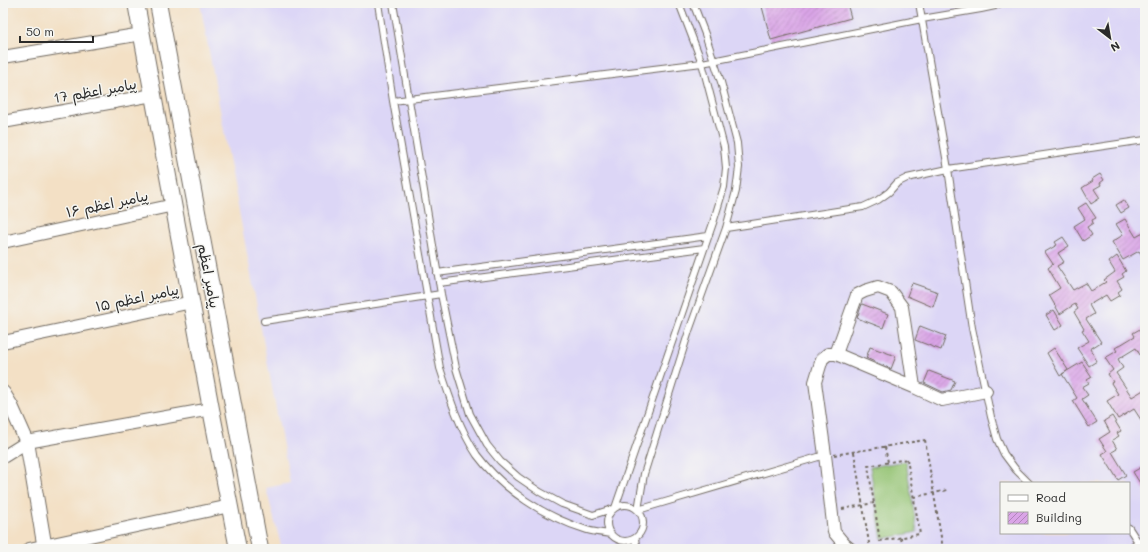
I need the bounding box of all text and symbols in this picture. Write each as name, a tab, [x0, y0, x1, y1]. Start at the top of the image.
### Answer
scale bar	[20, 18, 93, 44]
north arrow	[1090, 18, 1130, 58]
text: 50 m	[26, 23, 54, 39]
text: N	[1108, 38, 1123, 56]
street label: پیامبر اعظم 17	[52, 74, 138, 109]
street label: پیامبر اعظم ۱۶	[64, 186, 150, 223]
street label: پیامبر اعظم	[192, 242, 225, 310]
street label: پیامبر اعظم ۱۵	[94, 279, 181, 318]
legend	[1000, 482, 1130, 534]
text: Road	[1036, 489, 1066, 505]
text: Building	[1036, 509, 1082, 525]

